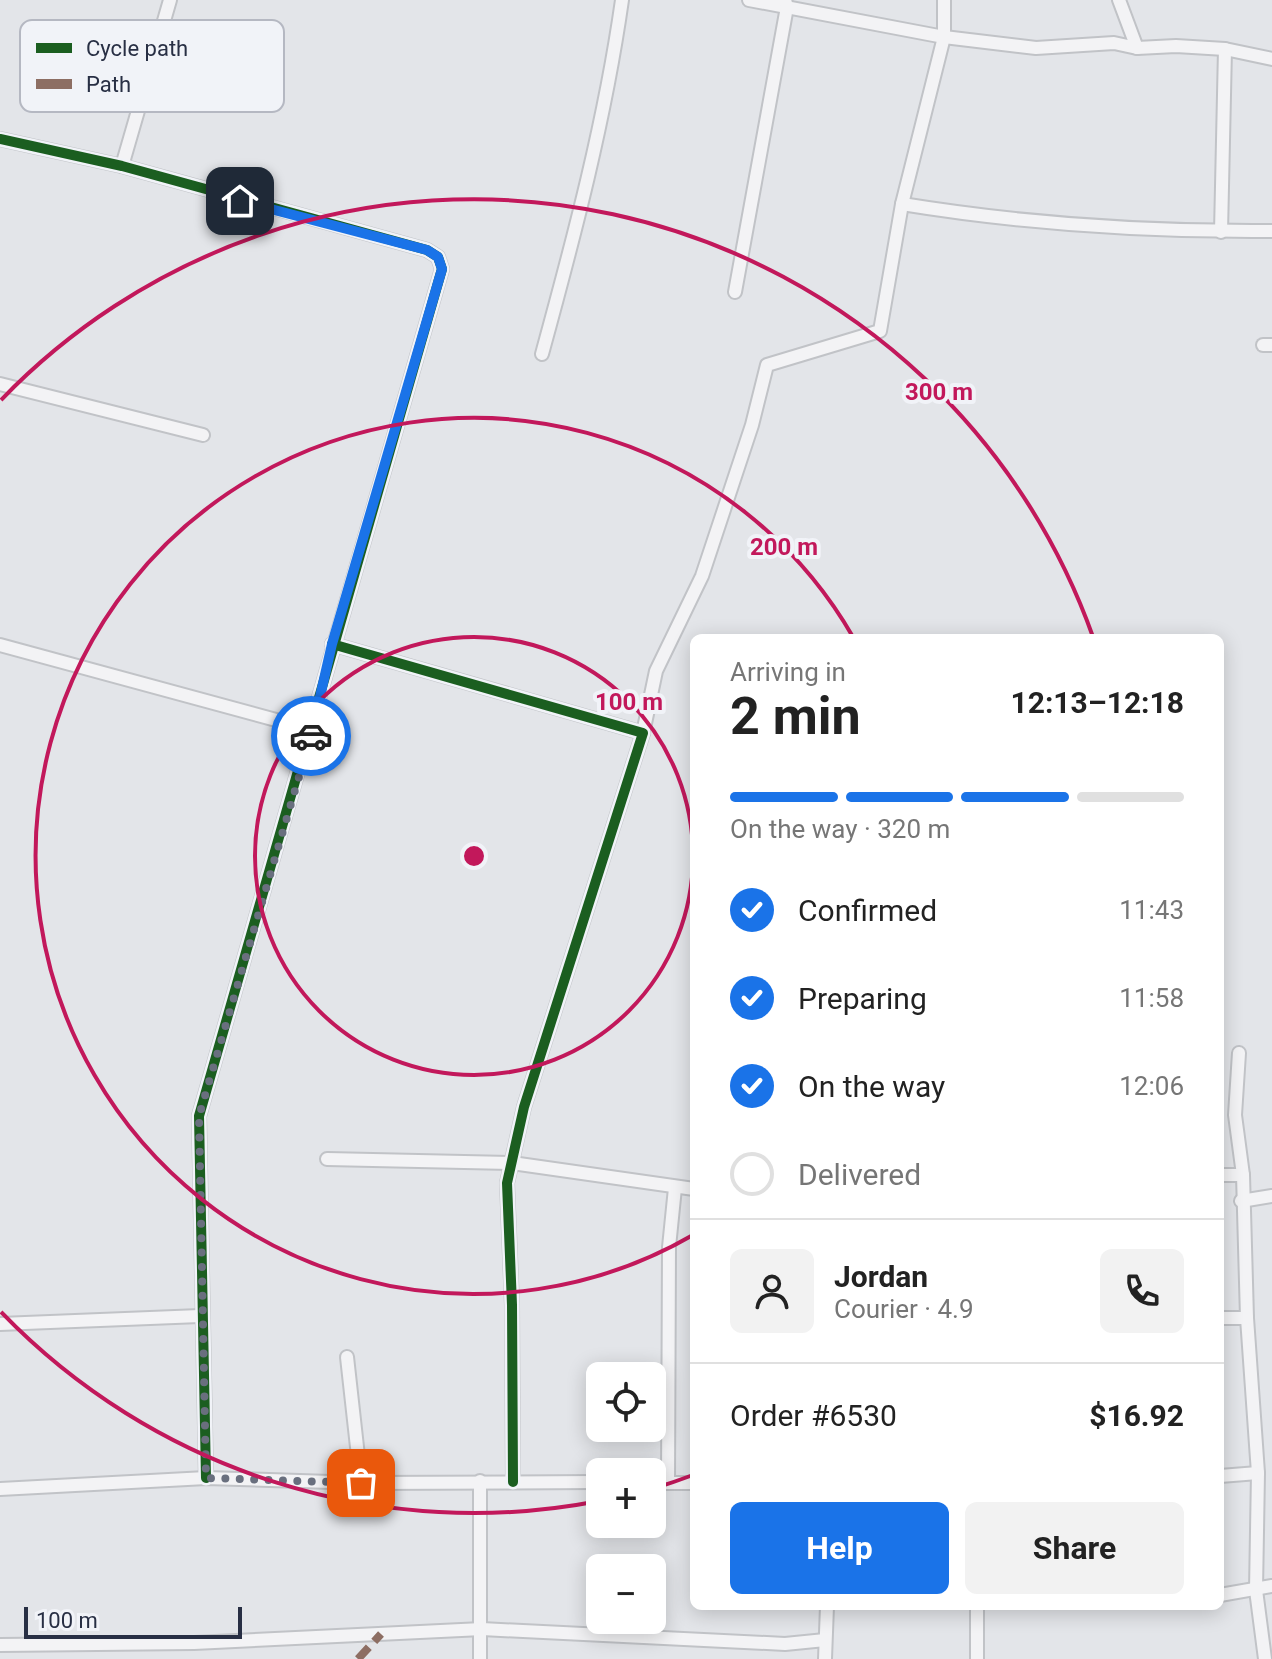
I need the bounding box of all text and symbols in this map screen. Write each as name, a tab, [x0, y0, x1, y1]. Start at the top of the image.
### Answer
legend	[20, 20, 284, 112]
text: Cycle path	[86, 36, 188, 61]
text: Path	[86, 72, 131, 97]
pin	[206, 167, 274, 235]
icon: home	[218, 179, 262, 223]
text: 300 m	[905, 378, 973, 406]
text: 200 m	[750, 533, 818, 561]
text: Arriving in	[730, 657, 846, 687]
text: 12:13–12:18	[1010, 685, 1184, 720]
text: 2 min	[730, 686, 861, 747]
text: 100 m	[595, 688, 663, 716]
courier	[271, 696, 351, 776]
icon: car	[289, 714, 333, 758]
text: On the way · 320 m	[730, 814, 950, 844]
centre of rings	[460, 842, 488, 870]
icon: check	[730, 888, 774, 932]
text: Confirmed	[798, 893, 937, 928]
text: 11:43	[1119, 895, 1184, 925]
icon: check	[730, 976, 774, 1020]
text: Preparing	[798, 981, 927, 1016]
text: 11:58	[1119, 983, 1184, 1013]
icon: check	[730, 1064, 774, 1108]
text: On the way	[798, 1069, 945, 1104]
text: 12:06	[1119, 1071, 1184, 1101]
text: Delivered	[798, 1157, 921, 1192]
button: person	[730, 1249, 814, 1333]
button: phone	[1100, 1249, 1184, 1333]
text: Jordan	[834, 1259, 928, 1294]
text: Courier · 4.9	[834, 1294, 974, 1324]
map controls	[586, 1362, 666, 1634]
button: locate	[586, 1362, 666, 1442]
text: Order #6530	[730, 1398, 897, 1433]
text: $16.92	[1089, 1398, 1184, 1433]
pin	[327, 1449, 395, 1517]
button: +	[586, 1458, 666, 1538]
icon: bag	[339, 1461, 383, 1505]
button: Help	[730, 1502, 949, 1594]
button: Share	[965, 1502, 1184, 1594]
button: −	[586, 1554, 666, 1634]
scale bar	[24, 1603, 242, 1639]
text: 100 m	[36, 1608, 98, 1633]

